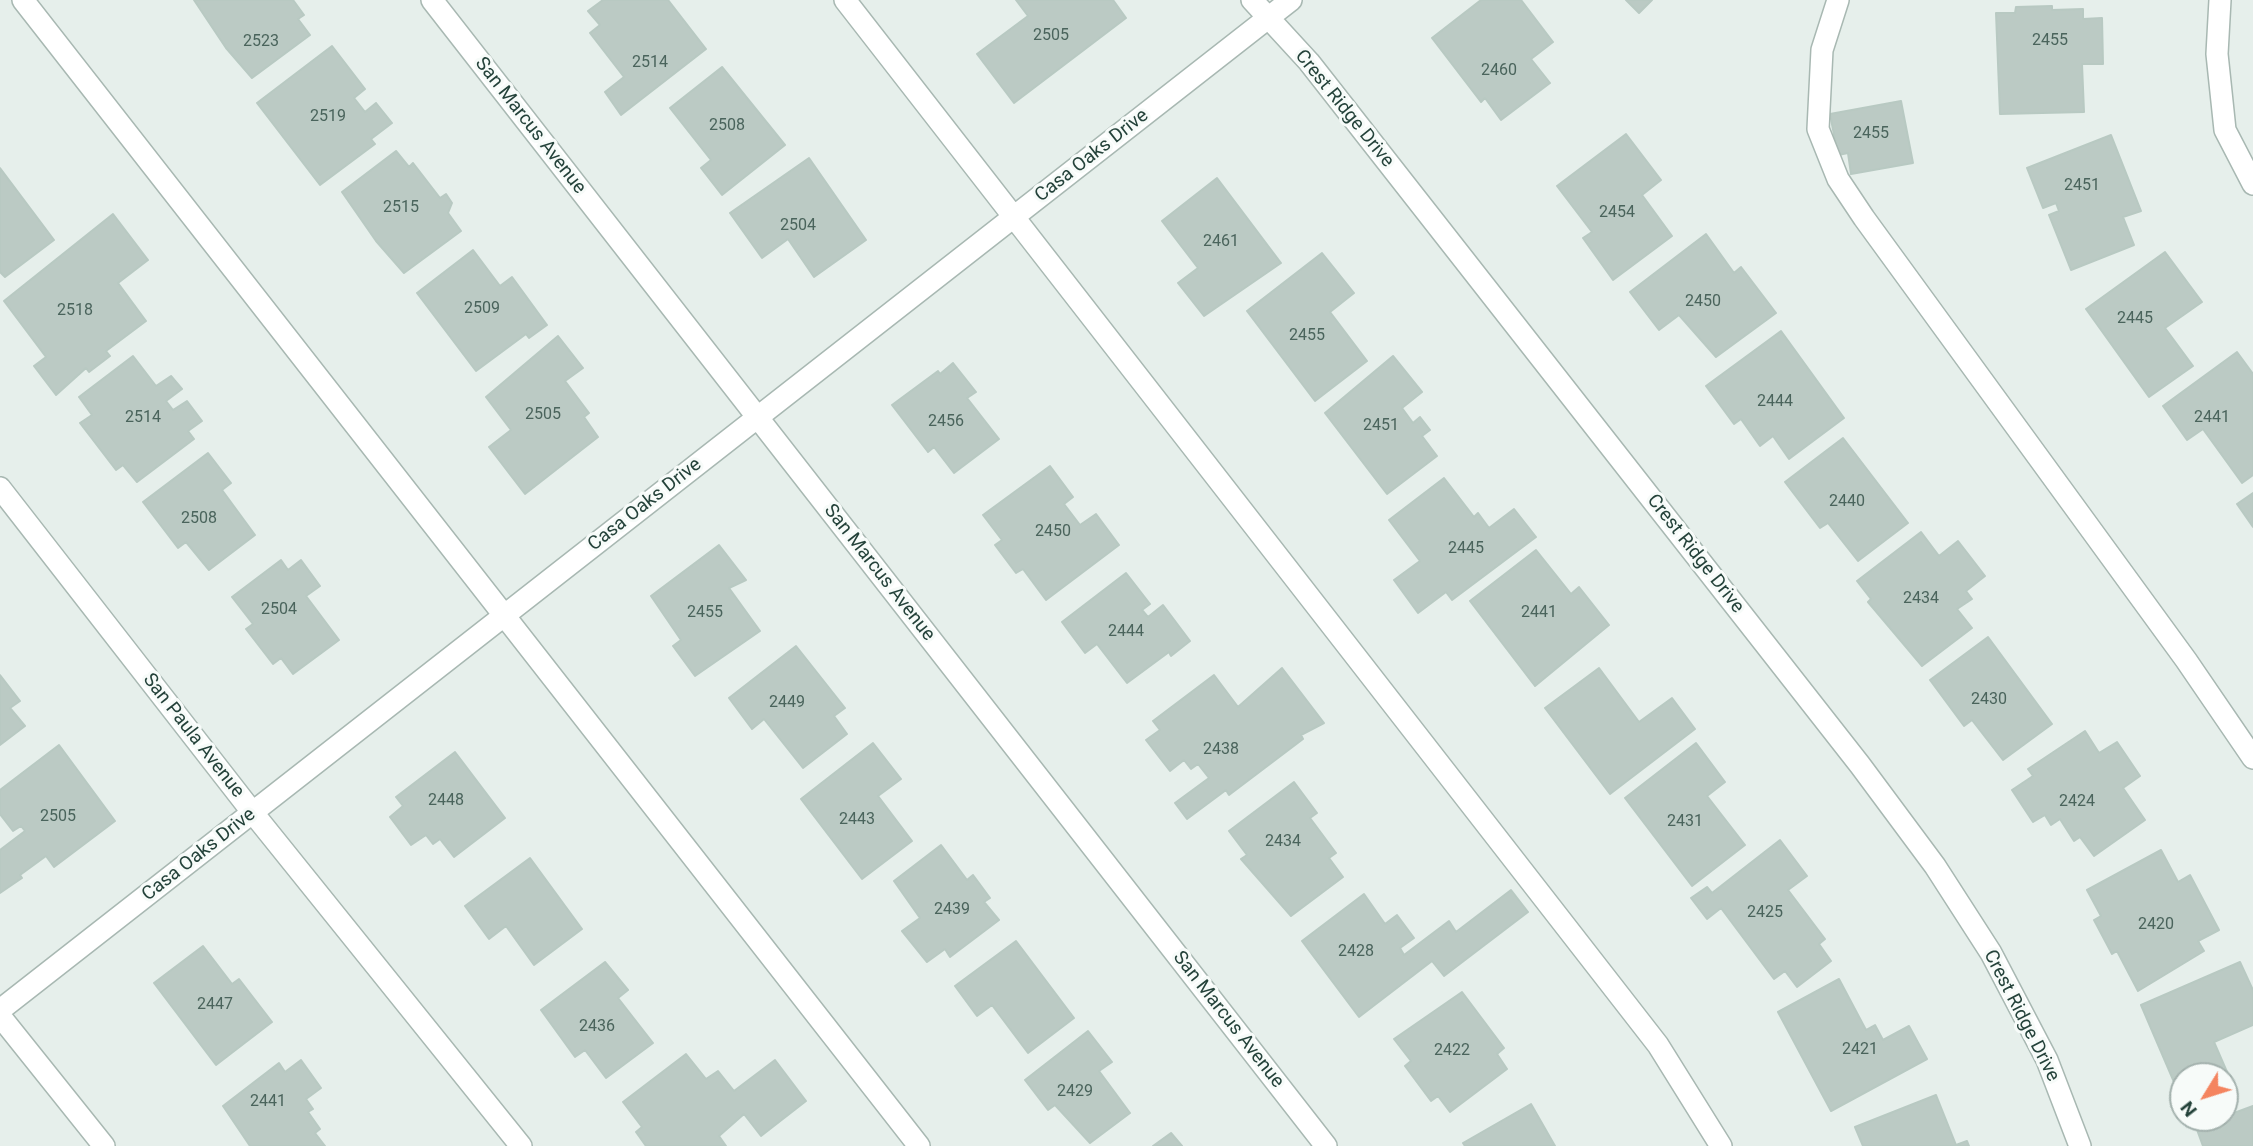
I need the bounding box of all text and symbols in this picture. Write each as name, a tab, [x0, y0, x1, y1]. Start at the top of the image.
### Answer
house number: 2505	[1033, 26, 1069, 46]
house number: 2455	[2032, 31, 2068, 51]
house number: 2523	[243, 32, 279, 52]
street label: Crest Ridge Drive	[1290, 46, 1398, 172]
street label: San Marcus Avenue	[470, 53, 590, 199]
house number: 2514	[632, 53, 668, 73]
house number: 2460	[1481, 61, 1517, 81]
street label: Casa Oaks Drive	[1031, 105, 1153, 207]
house number: 2519	[310, 107, 346, 127]
house number: 2508	[709, 116, 745, 136]
house number: 2455	[1853, 124, 1889, 144]
house number: 2451	[2064, 176, 2100, 196]
house number: 2515	[383, 198, 419, 218]
house number: 2454	[1599, 203, 1635, 223]
house number: 2504	[780, 216, 816, 236]
house number: 2461	[1203, 232, 1239, 252]
house number: 2450	[1685, 292, 1721, 312]
house number: 2509	[464, 299, 500, 319]
house number: 2518	[57, 301, 93, 321]
house number: 2445	[2117, 309, 2153, 329]
house number: 2455	[1289, 326, 1325, 346]
house number: 2444	[1757, 392, 1793, 412]
house number: 2505	[525, 405, 561, 425]
house number: 2514	[125, 408, 161, 428]
house number: 2441	[2194, 408, 2230, 428]
house number: 2456	[928, 412, 964, 432]
house number: 2451	[1363, 416, 1399, 436]
street label: Casa Oaks Drive	[584, 454, 706, 556]
street label: Crest Ridge Drive	[1641, 490, 1749, 618]
house number: 2440	[1829, 492, 1865, 512]
street label: San Marcus Avenue	[819, 500, 939, 646]
house number: 2508	[181, 509, 217, 529]
house number: 2450	[1035, 522, 1071, 542]
house number: 2445	[1448, 539, 1484, 559]
house number: 2434	[1903, 589, 1939, 609]
house number: 2504	[261, 600, 297, 620]
house number: 2455	[687, 603, 723, 623]
house number: 2441	[1521, 603, 1557, 623]
house number: 2444	[1108, 622, 1144, 642]
street label: San Paula Avenue	[137, 669, 249, 803]
house number: 2430	[1971, 690, 2007, 710]
house number: 2449	[769, 693, 805, 713]
house number: 2438	[1203, 740, 1239, 760]
house number: 2448	[428, 791, 464, 811]
house number: 2424	[2059, 792, 2095, 812]
street label: Casa Oaks Drive	[138, 804, 260, 906]
house number: 2505	[40, 807, 76, 827]
house number: 2443	[839, 810, 875, 830]
house number: 2431	[1667, 812, 1703, 832]
house number: 2434	[1265, 832, 1301, 852]
house number: 2439	[934, 900, 970, 920]
house number: 2425	[1747, 903, 1783, 923]
house number: 2420	[2138, 915, 2174, 935]
house number: 2428	[1338, 942, 1374, 962]
street label: Crest Ridge Drive	[1978, 946, 2064, 1086]
street label: San Marcus Avenue	[1168, 947, 1288, 1093]
house number: 2447	[197, 995, 233, 1015]
house number: 2436	[579, 1017, 615, 1037]
house number: 2421	[1842, 1040, 1878, 1060]
house number: 2422	[1434, 1041, 1470, 1061]
north arrow	[2169, 1062, 2239, 1132]
house number: 2429	[1057, 1082, 1093, 1102]
house number: 2441	[250, 1092, 286, 1112]
text: N	[2175, 1097, 2202, 1121]

